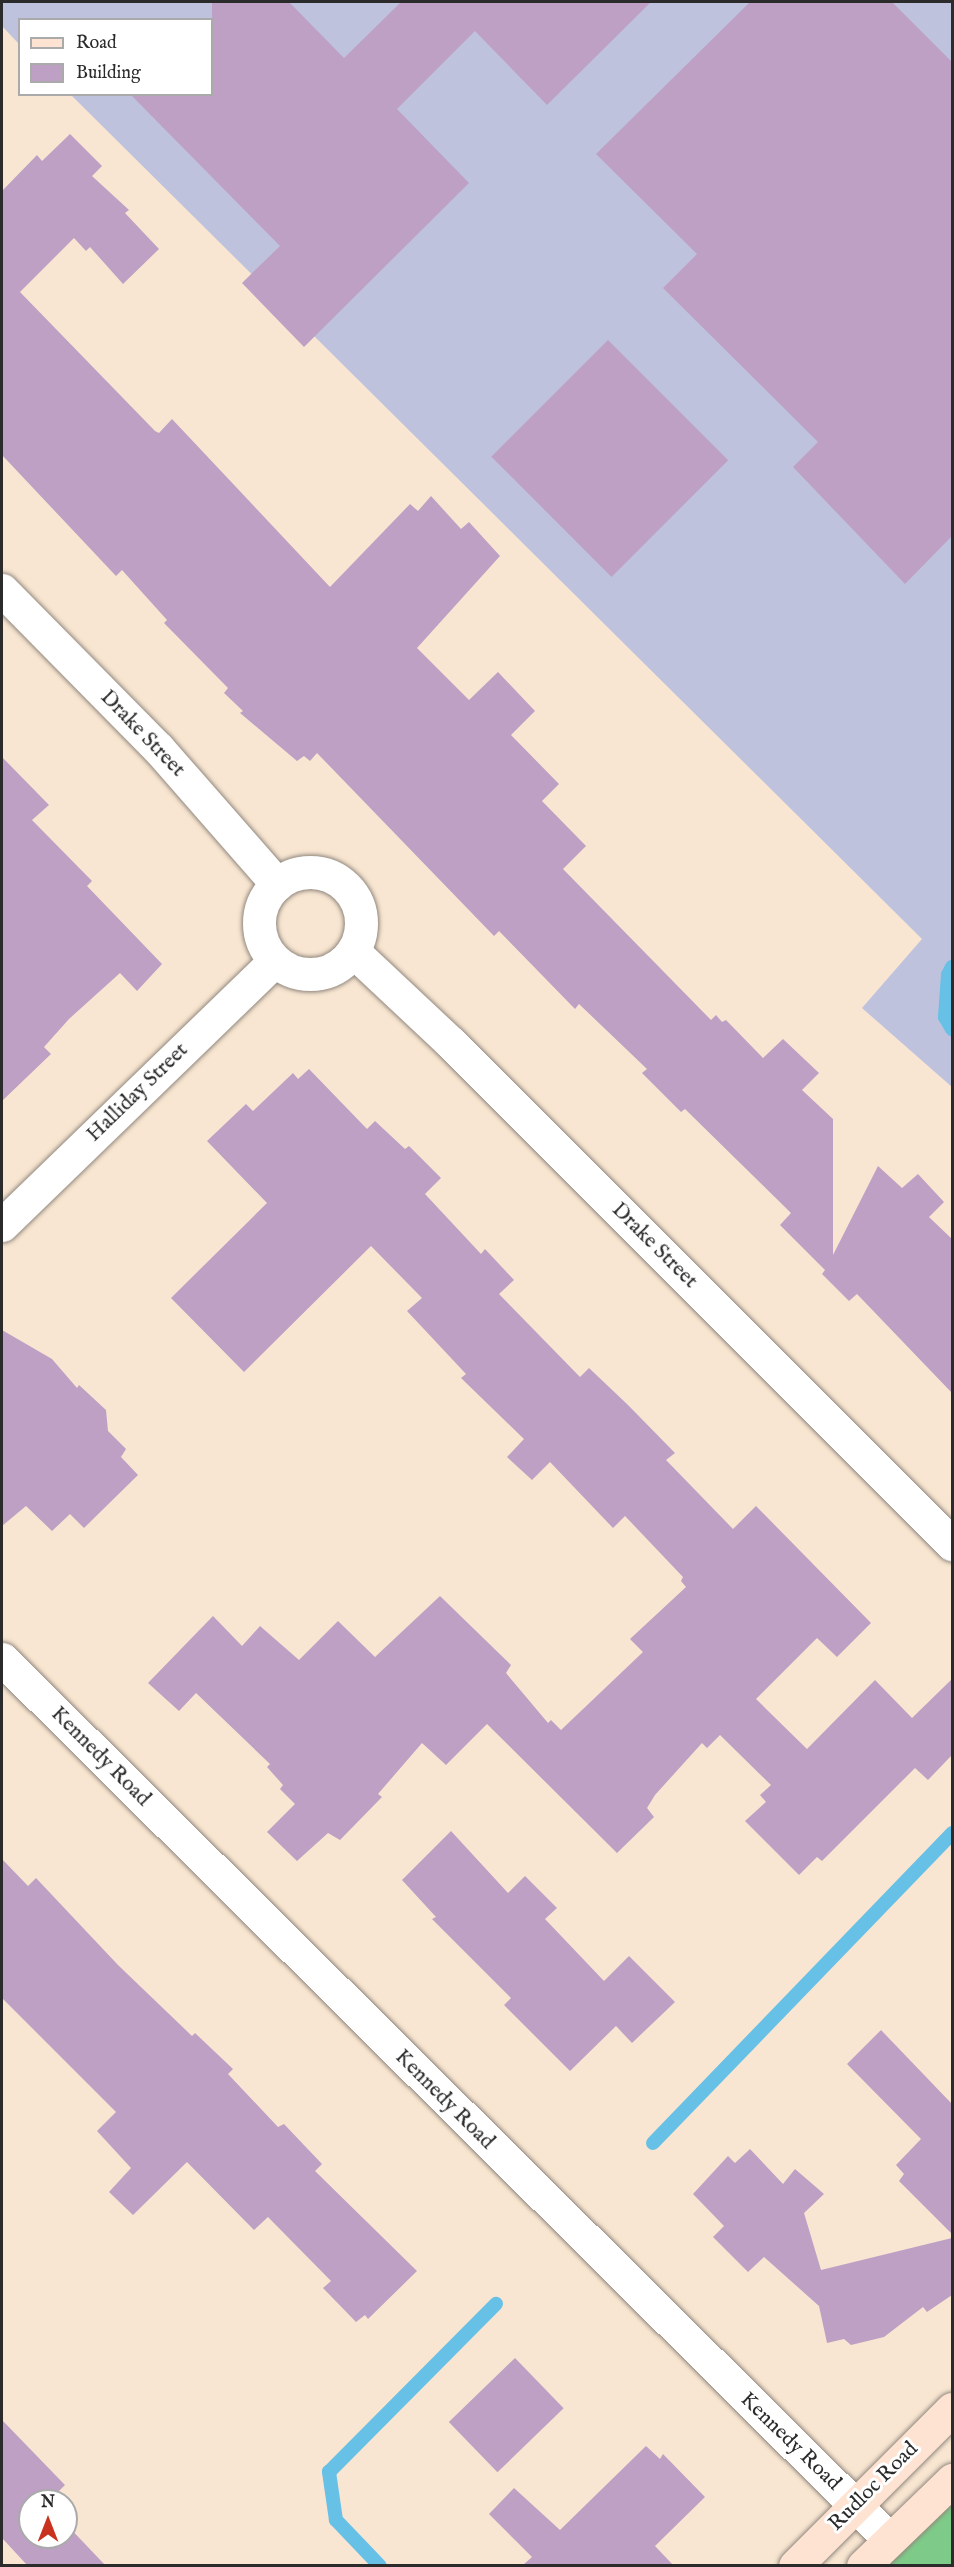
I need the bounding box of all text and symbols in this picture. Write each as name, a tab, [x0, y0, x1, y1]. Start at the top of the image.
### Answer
legend	[18, 18, 213, 96]
text: Road	[76, 32, 117, 55]
text: Building	[76, 62, 141, 85]
street label: Drake Street	[94, 685, 190, 783]
street label: Halliday Street	[82, 1038, 194, 1148]
street label: Drake Street	[606, 1198, 702, 1294]
street label: Kennedy Road	[45, 1702, 155, 1812]
street label: Kennedy Road	[389, 2045, 499, 2155]
street label: Kennedy Road	[734, 2388, 846, 2496]
street label: Rudloc Road	[824, 2437, 924, 2537]
north arrow	[18, 2489, 78, 2549]
text: N	[41, 2493, 55, 2513]

